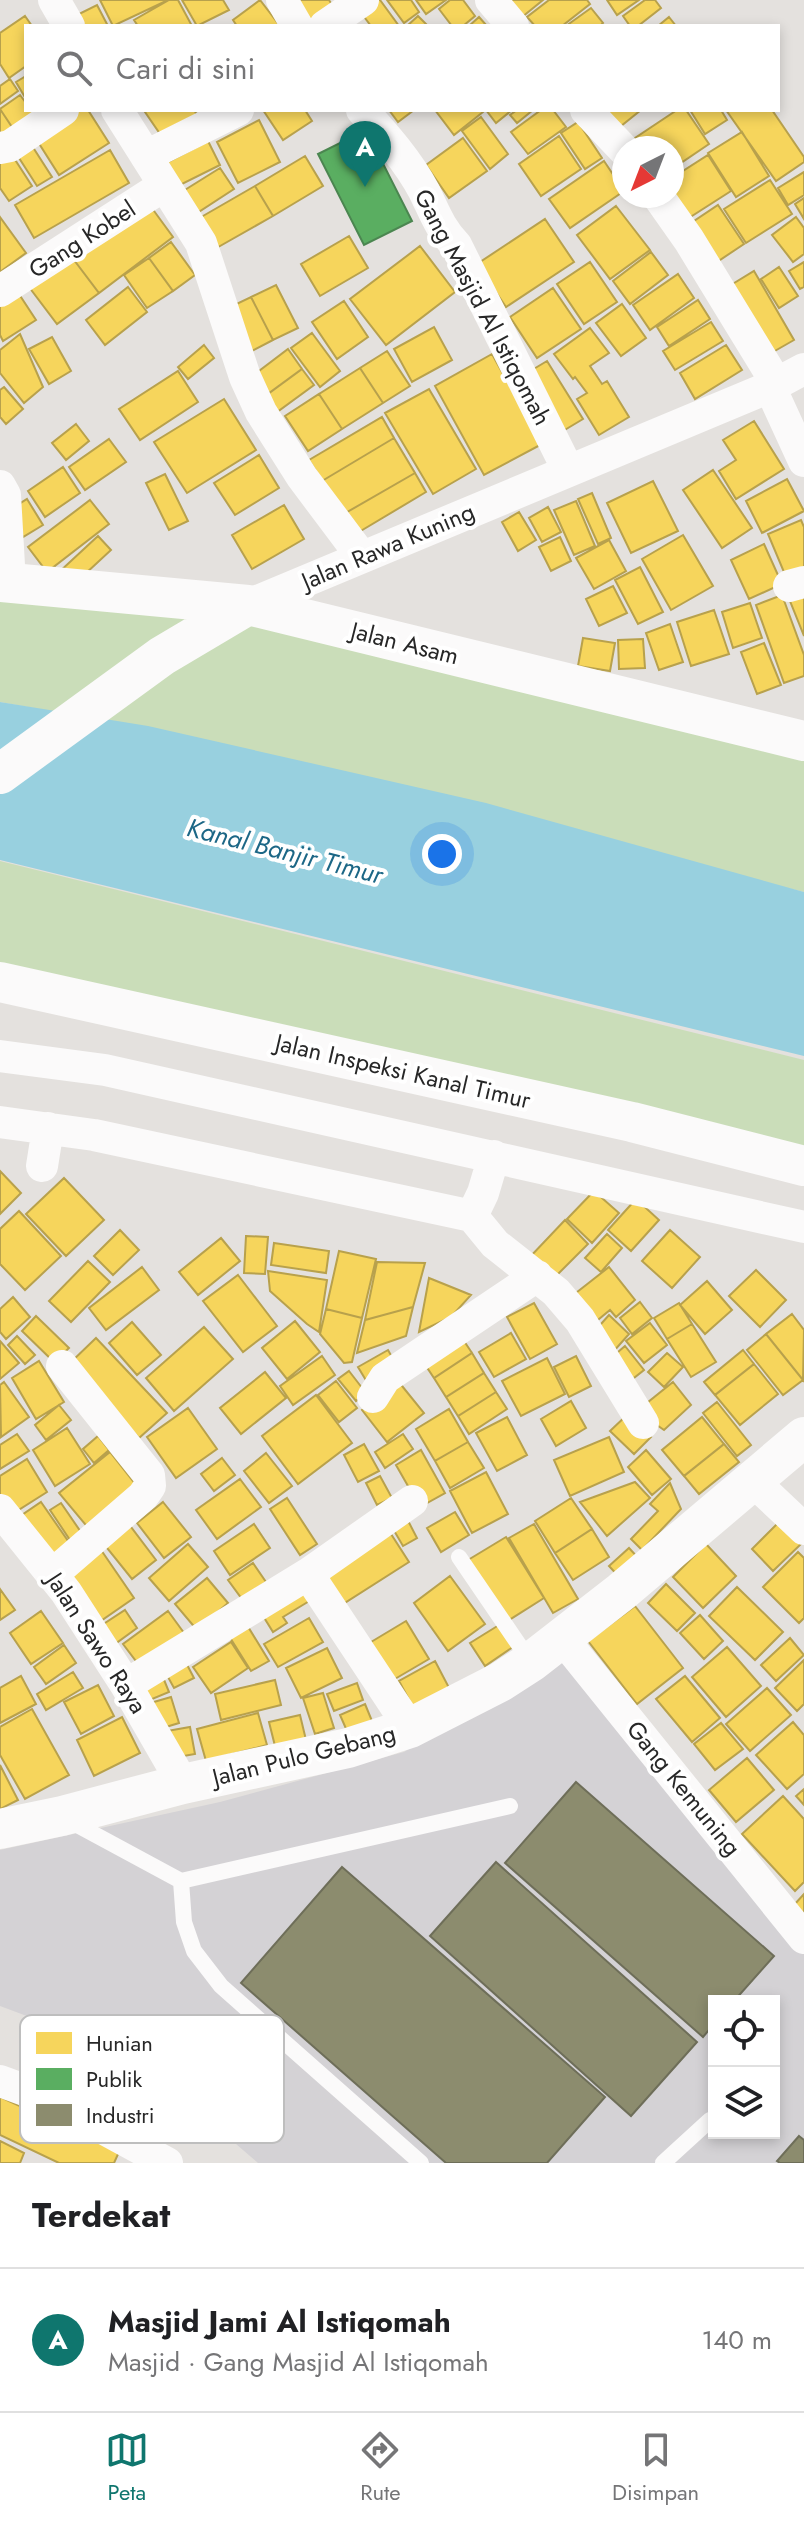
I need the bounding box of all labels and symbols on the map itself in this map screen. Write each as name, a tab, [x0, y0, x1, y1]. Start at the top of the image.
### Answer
pin: A	[339, 121, 391, 187]
north arrow	[612, 136, 684, 208]
street label: Gang Masjid Al Istiqomah	[406, 183, 560, 431]
street label: Gang Kobel	[22, 191, 142, 287]
street label: Jalan Rawa Kuning	[293, 494, 480, 599]
street label: Jalan Asam	[345, 612, 463, 673]
water label: Kanal Banjir Timur	[183, 808, 388, 894]
your location	[422, 834, 462, 874]
street label: Jalan Inspeksi Kanal Timur	[269, 1024, 535, 1118]
street label: Jalan Sawo Raya	[37, 1563, 156, 1720]
street label: Gang Kemuning	[618, 1713, 750, 1863]
street label: Jalan Pulo Gebang	[206, 1715, 399, 1795]
legend	[20, 2015, 284, 2143]
text: Hunian	[86, 2027, 153, 2059]
text: Publik	[86, 2063, 142, 2095]
text: Industri	[86, 2099, 154, 2131]

